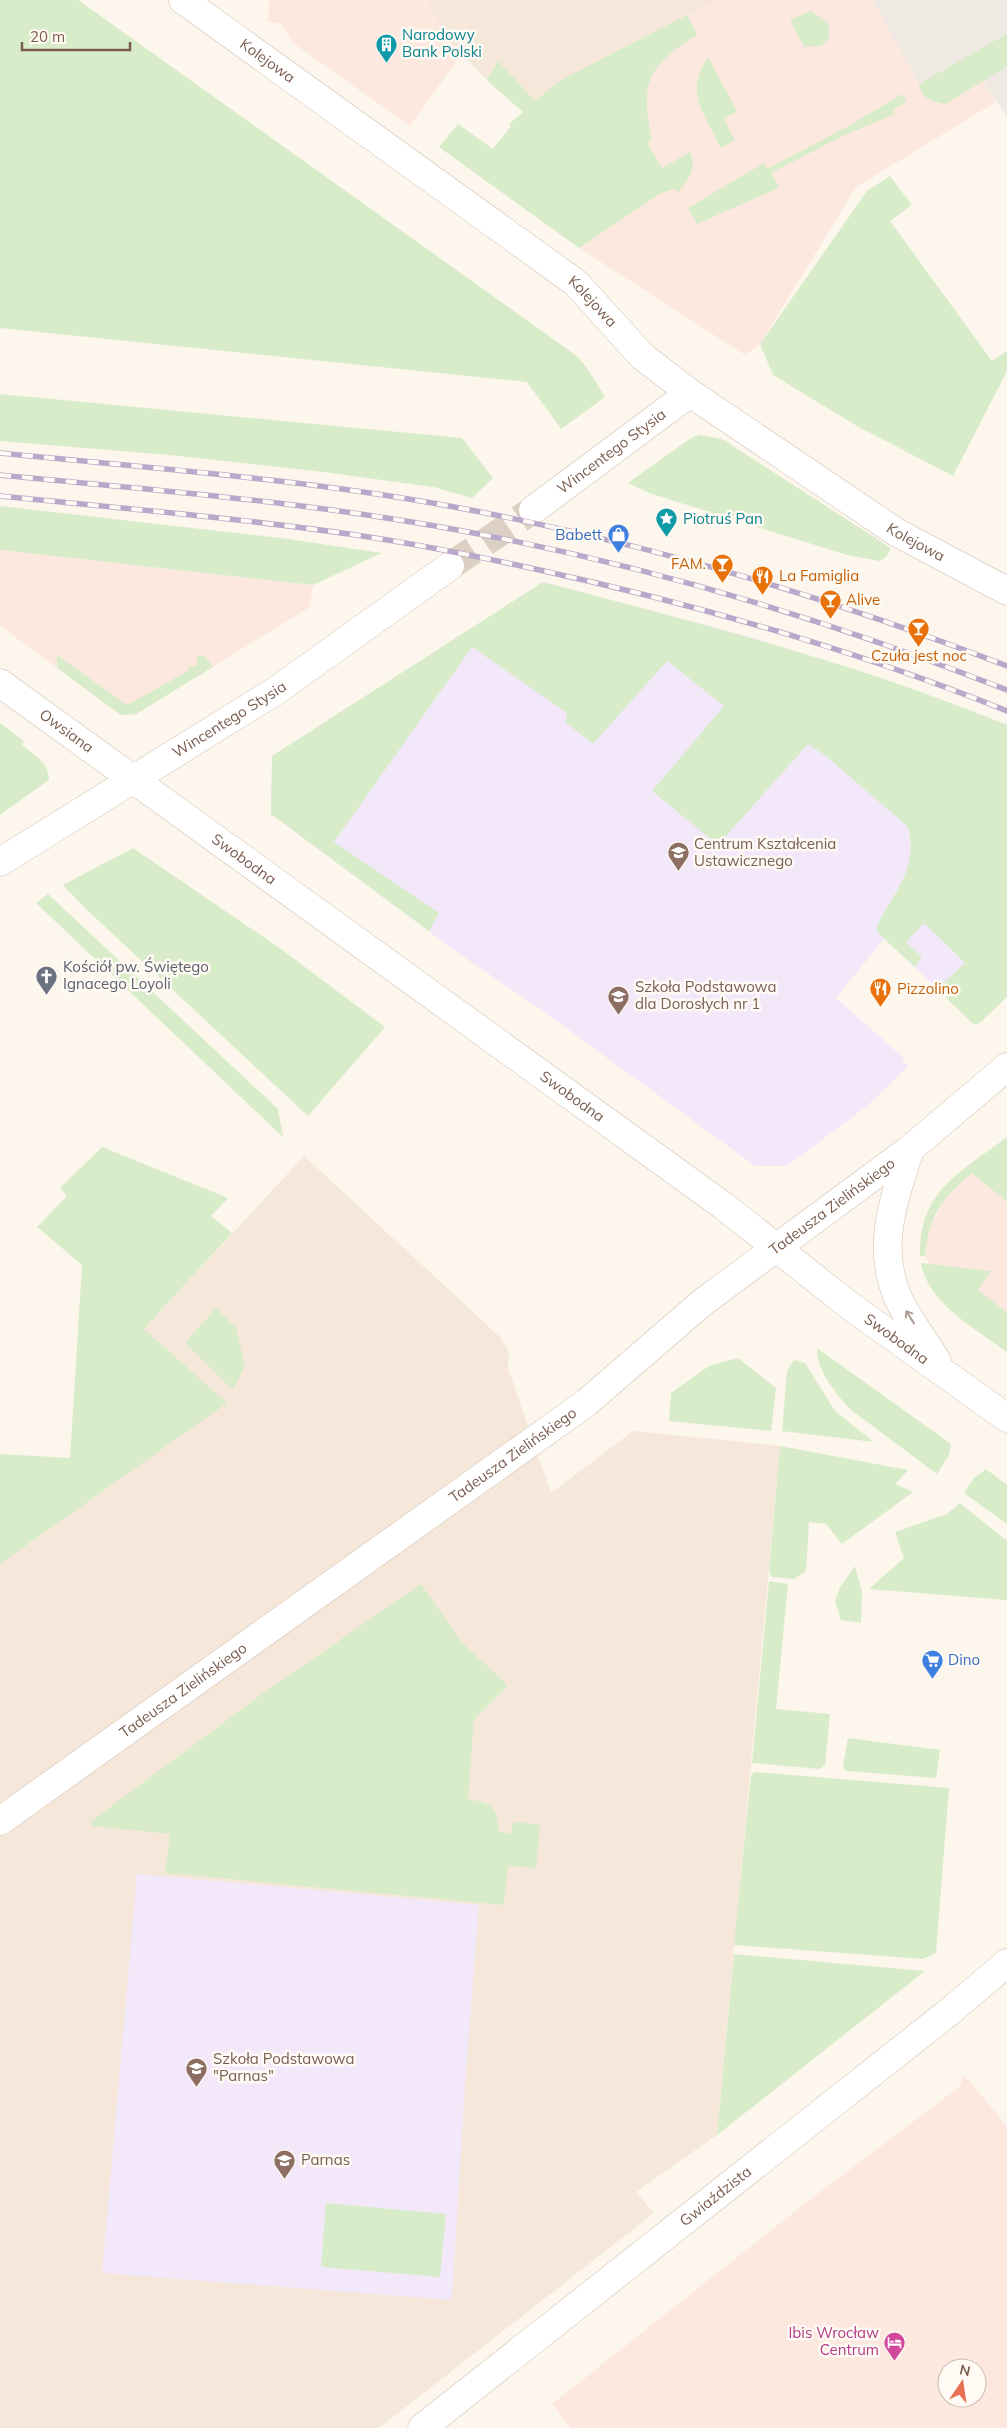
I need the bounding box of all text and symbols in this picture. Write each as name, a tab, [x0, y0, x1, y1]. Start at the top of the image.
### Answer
scale bar	[22, 20, 130, 52]
place label: Narodowy Bank Polski	[402, 25, 482, 61]
text: 20 m	[30, 27, 65, 46]
building icon: Narodowy Bank Polski	[374, 32, 398, 63]
street label: Kolejowa	[236, 34, 299, 87]
street label: Kolejowa	[565, 271, 621, 331]
street label: Wincentego Stysia	[553, 404, 669, 498]
place icon: Piotruś Pan	[655, 507, 679, 538]
place label: Piotruś Pan	[683, 509, 763, 528]
street label: Kolejowa	[883, 518, 948, 565]
shop icon: Babett	[606, 523, 630, 554]
place label: Babett	[555, 525, 602, 544]
bar icon: FAM.	[710, 552, 734, 583]
place label: FAM.	[671, 554, 706, 573]
restaurant icon: La Famiglia	[751, 564, 775, 595]
place label: La Famiglia	[779, 566, 859, 585]
bar icon: Alive	[818, 588, 842, 619]
place label: Alive	[846, 590, 880, 609]
bar icon: Czuła jest noc	[907, 616, 931, 647]
place label: Czuła jest noc	[871, 646, 967, 665]
street label: Wincentego Stysia	[169, 676, 290, 762]
street label: Owsiana	[36, 705, 98, 757]
street label: Swobodna	[208, 829, 280, 889]
place label: Centrum Kształcenia Ustawicznego	[694, 834, 836, 870]
school or university icon: Centrum Kształcenia Ustawicznego	[666, 841, 690, 872]
place label: Kościół pw. Świętego Ignacego Loyoli	[63, 957, 209, 993]
church icon: Kościół pw. Świętego Ignacego Loyoli	[35, 964, 59, 995]
place label: Szkoła Podstawowa dla Dorosłych nr 1	[635, 977, 777, 1013]
restaurant icon: Pizzolino	[869, 977, 893, 1008]
place label: Pizzolino	[897, 979, 959, 998]
school or university icon: Szkoła Podstawowa dla Dorosłych nr 1	[607, 984, 631, 1015]
street label: Swobodna	[536, 1066, 609, 1126]
street label: Tadeusza Zielińskiego	[765, 1153, 899, 1259]
street label: Swobodna	[861, 1309, 933, 1368]
one-way arrow	[904, 1311, 914, 1325]
street label: Tadeusza Zielińskiego	[445, 1403, 580, 1507]
street label: Tadeusza Zielińskiego	[115, 1638, 250, 1742]
supermarket icon: Dino	[920, 1648, 944, 1679]
place label: Dino	[948, 1650, 980, 1669]
place label: Szkoła Podstawowa "Parnas"	[213, 2049, 355, 2085]
school or university icon: Szkoła Podstawowa "Parnas"	[185, 2056, 209, 2087]
school or university icon: Parnas	[273, 2148, 297, 2179]
place label: Parnas	[301, 2150, 350, 2169]
street label: Gwiaździsta	[675, 2162, 755, 2230]
place label: Ibis Wrocław Centrum	[788, 2323, 879, 2359]
hotel icon: Ibis Wrocław Centrum	[883, 2330, 907, 2361]
north arrow	[937, 2358, 987, 2408]
text: N	[958, 2360, 972, 2380]

